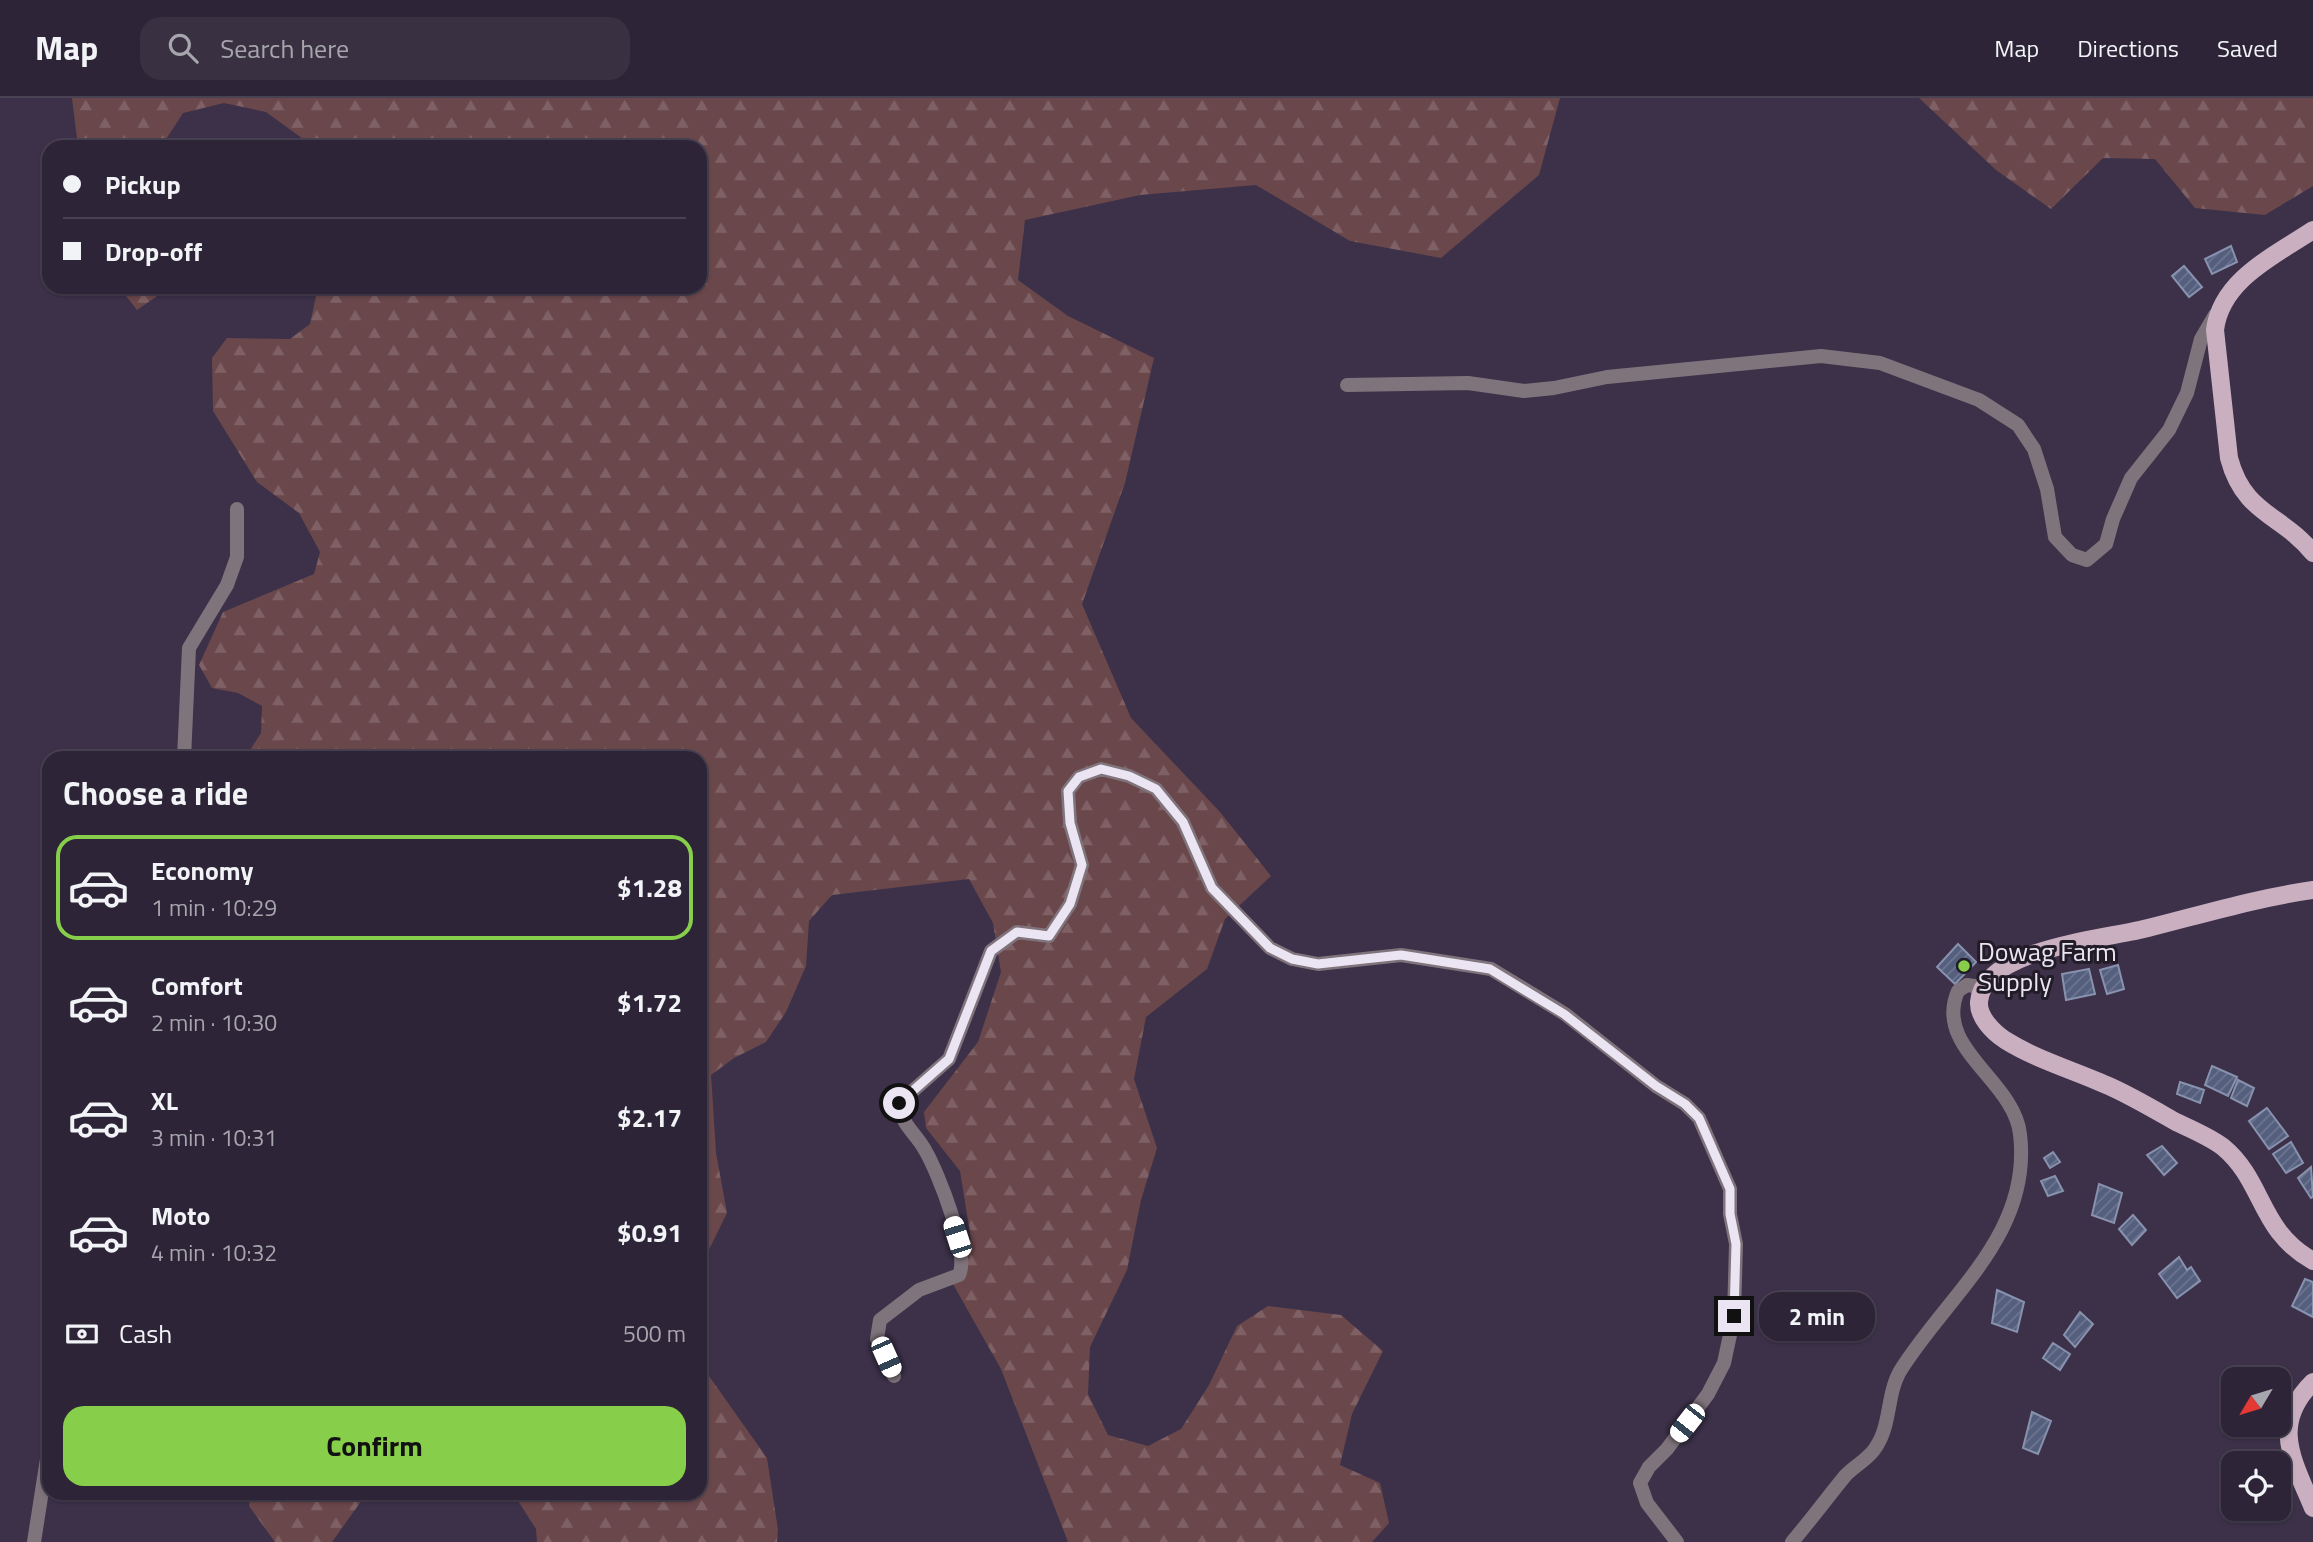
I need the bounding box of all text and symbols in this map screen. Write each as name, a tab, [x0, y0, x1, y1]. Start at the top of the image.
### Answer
search box	[140, 17, 630, 80]
text: Map	[35, 23, 98, 73]
icon: search	[164, 29, 202, 67]
text: Search here	[220, 29, 349, 68]
text: Map	[1994, 30, 2039, 66]
text: Directions	[2077, 30, 2179, 66]
text: Saved	[2217, 30, 2278, 66]
text: Pickup	[105, 165, 181, 204]
text: Drop-off	[105, 232, 202, 271]
text: Choose a ride	[63, 769, 248, 817]
text: Economy	[151, 851, 253, 890]
icon: car	[67, 856, 130, 919]
text: $1.28	[617, 868, 682, 907]
text: 1 min · 10:29	[151, 890, 277, 925]
place label: Dowag Farm Supply	[1978, 932, 2117, 1001]
marker: Dowag Farm Supply	[1956, 958, 1972, 974]
text: Comfort	[151, 966, 243, 1005]
icon: car	[67, 971, 130, 1034]
text: $1.72	[617, 983, 682, 1022]
text: 2 min · 10:30	[151, 1005, 277, 1040]
text: XL	[151, 1081, 178, 1120]
icon: car	[67, 1086, 130, 1149]
route start	[883, 1087, 915, 1119]
text: $2.17	[617, 1098, 682, 1137]
text: 3 min · 10:31	[151, 1120, 277, 1155]
text: Moto	[151, 1196, 210, 1235]
icon: car	[67, 1201, 130, 1264]
text: $0.91	[617, 1213, 682, 1252]
car	[941, 1214, 974, 1260]
text: 4 min · 10:32	[151, 1235, 277, 1270]
callout: 2 min	[1758, 1292, 1874, 1340]
text: 2 min	[1789, 1299, 1845, 1334]
route end	[1718, 1300, 1750, 1332]
text: Cash	[119, 1314, 172, 1353]
icon: cash	[63, 1315, 101, 1353]
text: 500 m	[623, 1316, 686, 1351]
car	[868, 1334, 905, 1380]
north arrow	[2221, 1367, 2291, 1437]
map controls	[2221, 1367, 2291, 1521]
car	[1666, 1400, 1709, 1446]
button: Confirm	[63, 1406, 686, 1486]
button: locate	[2221, 1451, 2291, 1521]

